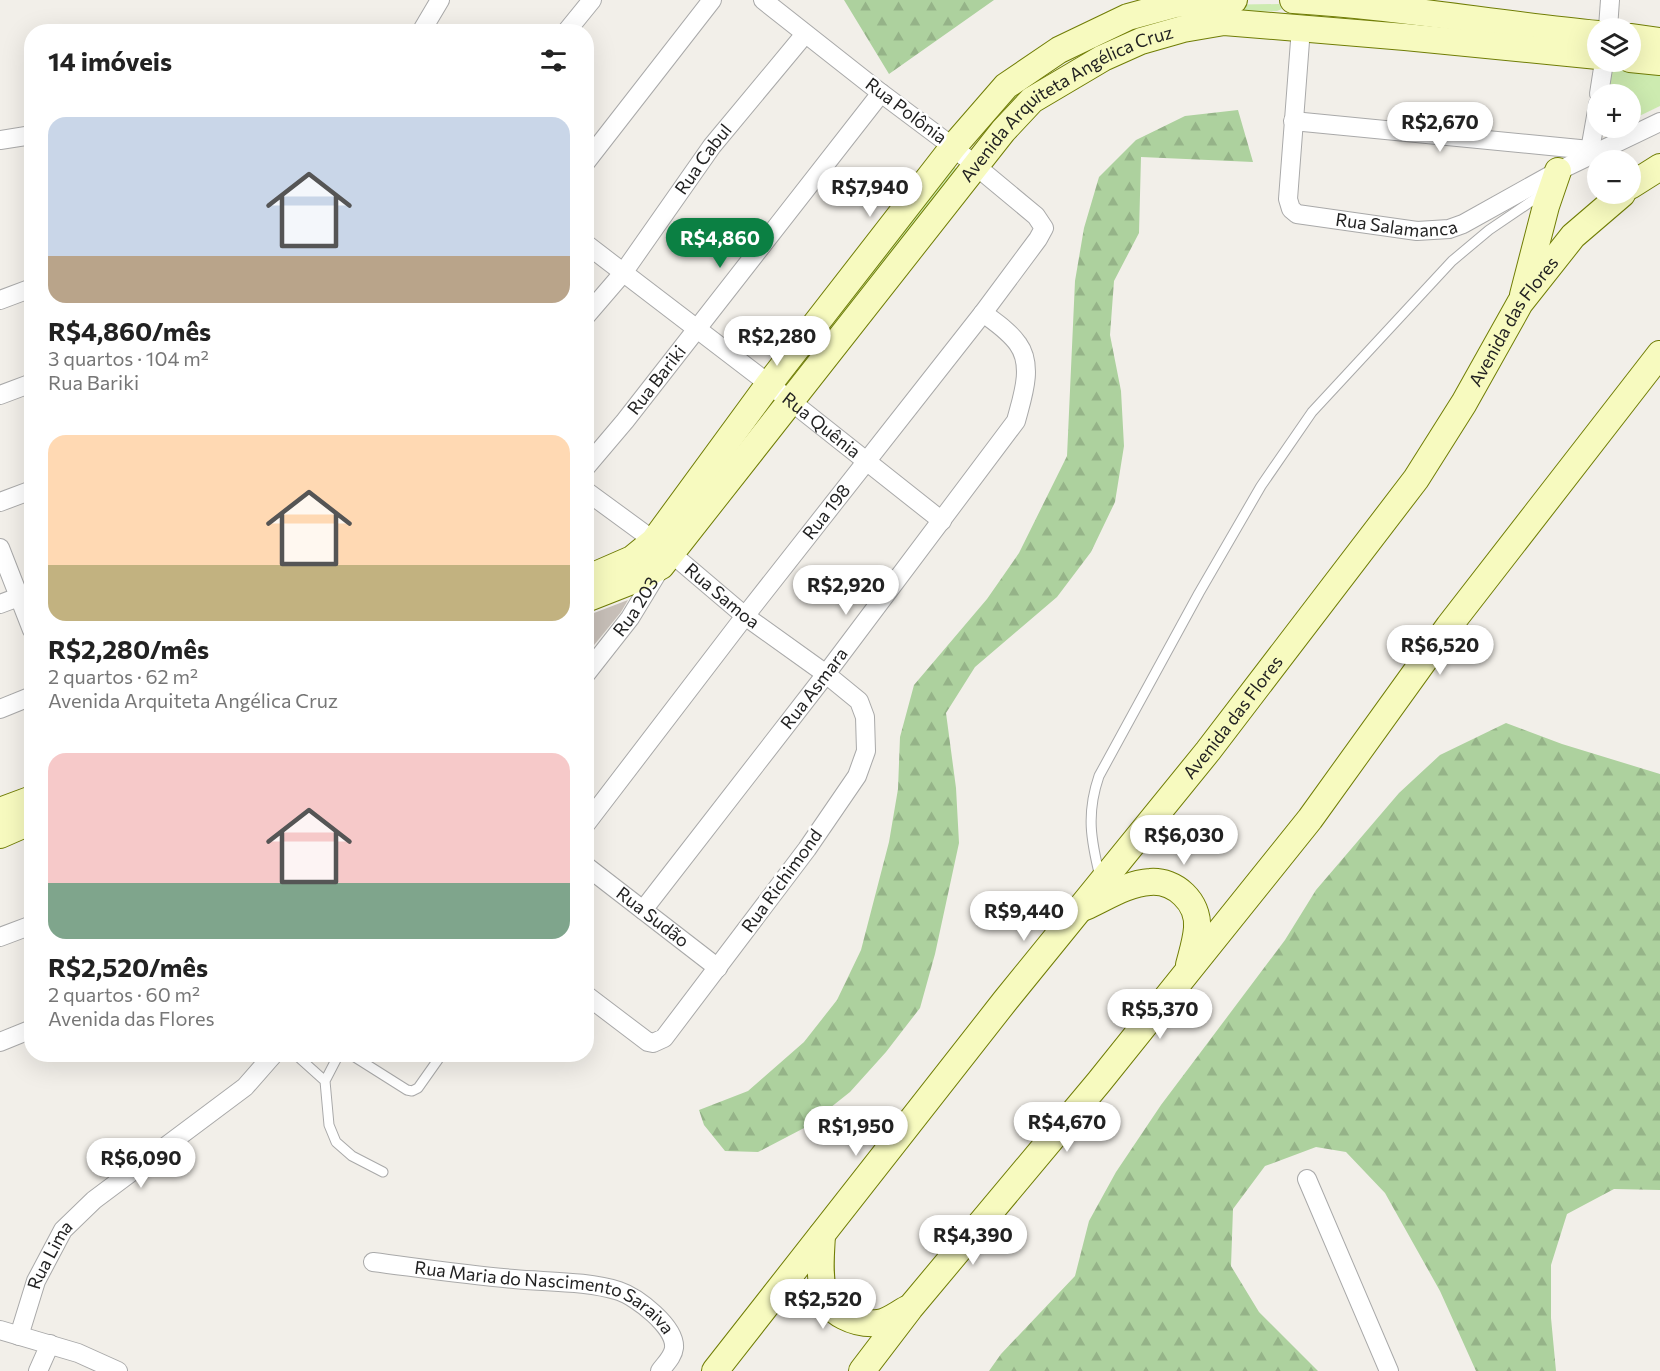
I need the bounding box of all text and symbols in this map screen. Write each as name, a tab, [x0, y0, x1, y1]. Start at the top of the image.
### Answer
map controls	[1587, 18, 1641, 204]
button: layers	[1587, 18, 1641, 72]
street label: Avenida Arquiteta Angélica Cruz	[955, 20, 1175, 186]
icon: filters	[537, 44, 570, 77]
text: 14 imóveis	[48, 45, 172, 76]
street label: Rua Polônia	[862, 72, 952, 148]
button: +	[1587, 84, 1641, 138]
pin: R$2,670	[1385, 102, 1495, 153]
text: R$2,670	[1401, 109, 1479, 133]
street label: Rua Cabul	[670, 119, 736, 198]
button: −	[1587, 150, 1641, 204]
icon: home	[255, 156, 363, 264]
pin: R$7,940	[815, 167, 925, 218]
text: R$7,940	[831, 174, 909, 198]
street label: Rua Salamanca	[1334, 208, 1460, 241]
pin: R$4,860	[665, 218, 775, 269]
text: R$4,860	[680, 225, 760, 249]
street label: Avenida das Flores	[1464, 252, 1563, 390]
text: R$4,860/mês	[48, 315, 211, 346]
pin: R$2,280	[722, 316, 832, 367]
text: R$2,280	[738, 323, 816, 347]
street label: Rua Bariki	[622, 340, 690, 419]
text: 3 quartos · 104 m²	[48, 346, 209, 370]
text: Rua Bariki	[48, 370, 139, 394]
street label: Rua Quênia	[778, 387, 865, 462]
icon: home	[255, 474, 363, 582]
street label: Rua 198	[797, 479, 854, 544]
street label: Rua Samoa	[681, 558, 764, 633]
pin: R$2,920	[791, 565, 901, 616]
street label: Rua 203	[608, 572, 663, 640]
text: R$2,920	[807, 572, 885, 596]
pin: R$6,520	[1385, 625, 1495, 676]
text: R$6,520	[1401, 632, 1479, 656]
text: R$2,280/mês	[48, 633, 209, 664]
street label: Rua Asmara	[775, 643, 852, 733]
street label: Avenida das Flores	[1178, 651, 1287, 783]
text: 2 quartos · 62 m²	[48, 664, 198, 688]
text: Avenida Arquiteta Angélica Cruz	[48, 688, 338, 712]
icon: home	[255, 792, 363, 900]
pin: R$6,030	[1129, 815, 1239, 866]
text: R$6,030	[1144, 822, 1224, 846]
street label: Rua Richimond	[736, 824, 826, 936]
street label: Rua Sudão	[612, 882, 694, 952]
pin: R$9,440	[969, 891, 1079, 942]
text: R$9,440	[984, 898, 1064, 922]
text: R$2,520/mês	[48, 951, 208, 982]
text: 2 quartos · 60 m²	[48, 982, 200, 1006]
pin: R$5,370	[1105, 989, 1215, 1040]
text: R$5,370	[1121, 996, 1199, 1020]
text: Avenida das Flores	[48, 1006, 215, 1030]
pin: R$4,670	[1012, 1102, 1122, 1153]
pin: R$1,950	[801, 1106, 911, 1157]
text: R$4,670	[1028, 1109, 1106, 1133]
text: R$1,950	[818, 1113, 894, 1137]
pin: R$6,090	[86, 1138, 196, 1189]
text: R$6,090	[100, 1145, 182, 1169]
street label: Rua Lima	[22, 1215, 77, 1292]
pin: R$4,390	[918, 1215, 1028, 1266]
text: R$4,390	[933, 1222, 1013, 1246]
street label: Rua Maria do Nascimento Saraiva	[413, 1256, 679, 1338]
pin: R$2,520	[768, 1279, 878, 1330]
text: R$2,520	[784, 1286, 862, 1310]

